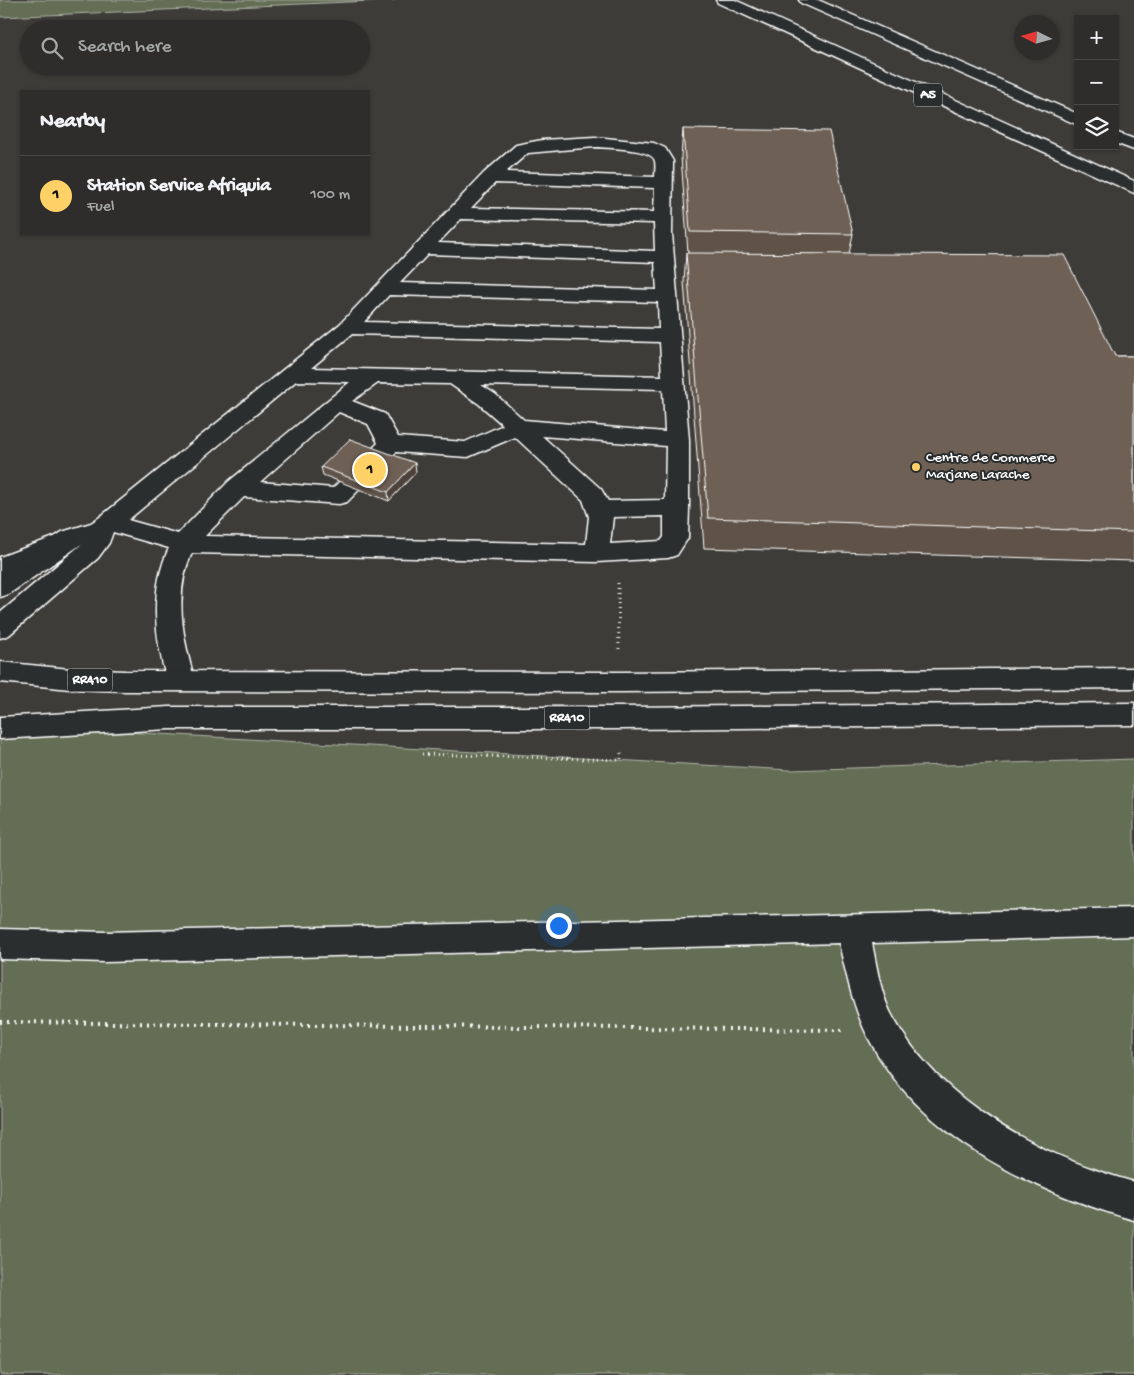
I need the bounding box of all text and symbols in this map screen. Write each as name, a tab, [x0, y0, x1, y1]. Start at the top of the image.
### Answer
north arrow	[1014, 15, 1059, 60]
map controls	[1074, 15, 1119, 150]
button: +	[1074, 15, 1119, 60]
search box	[20, 20, 370, 75]
icon: search	[38, 34, 66, 62]
text: Search here	[78, 36, 172, 59]
button: −	[1074, 60, 1119, 105]
road number: A5	[914, 84, 942, 106]
button: layers	[1074, 105, 1119, 150]
text: Nearby	[40, 110, 105, 135]
text: Station Service Afriquia	[87, 175, 271, 198]
text: 1	[53, 186, 59, 205]
text: 100 m	[310, 186, 350, 205]
text: Fuel	[87, 198, 114, 217]
place label: Centre de Commerce Marjane Larache	[926, 449, 1055, 484]
pin: 1	[354, 451, 386, 489]
marker: Centre de Commerce Marjane Larache	[910, 461, 922, 473]
road number: RR410	[68, 668, 112, 692]
road number: RR410	[544, 706, 590, 730]
your location	[546, 913, 572, 939]

